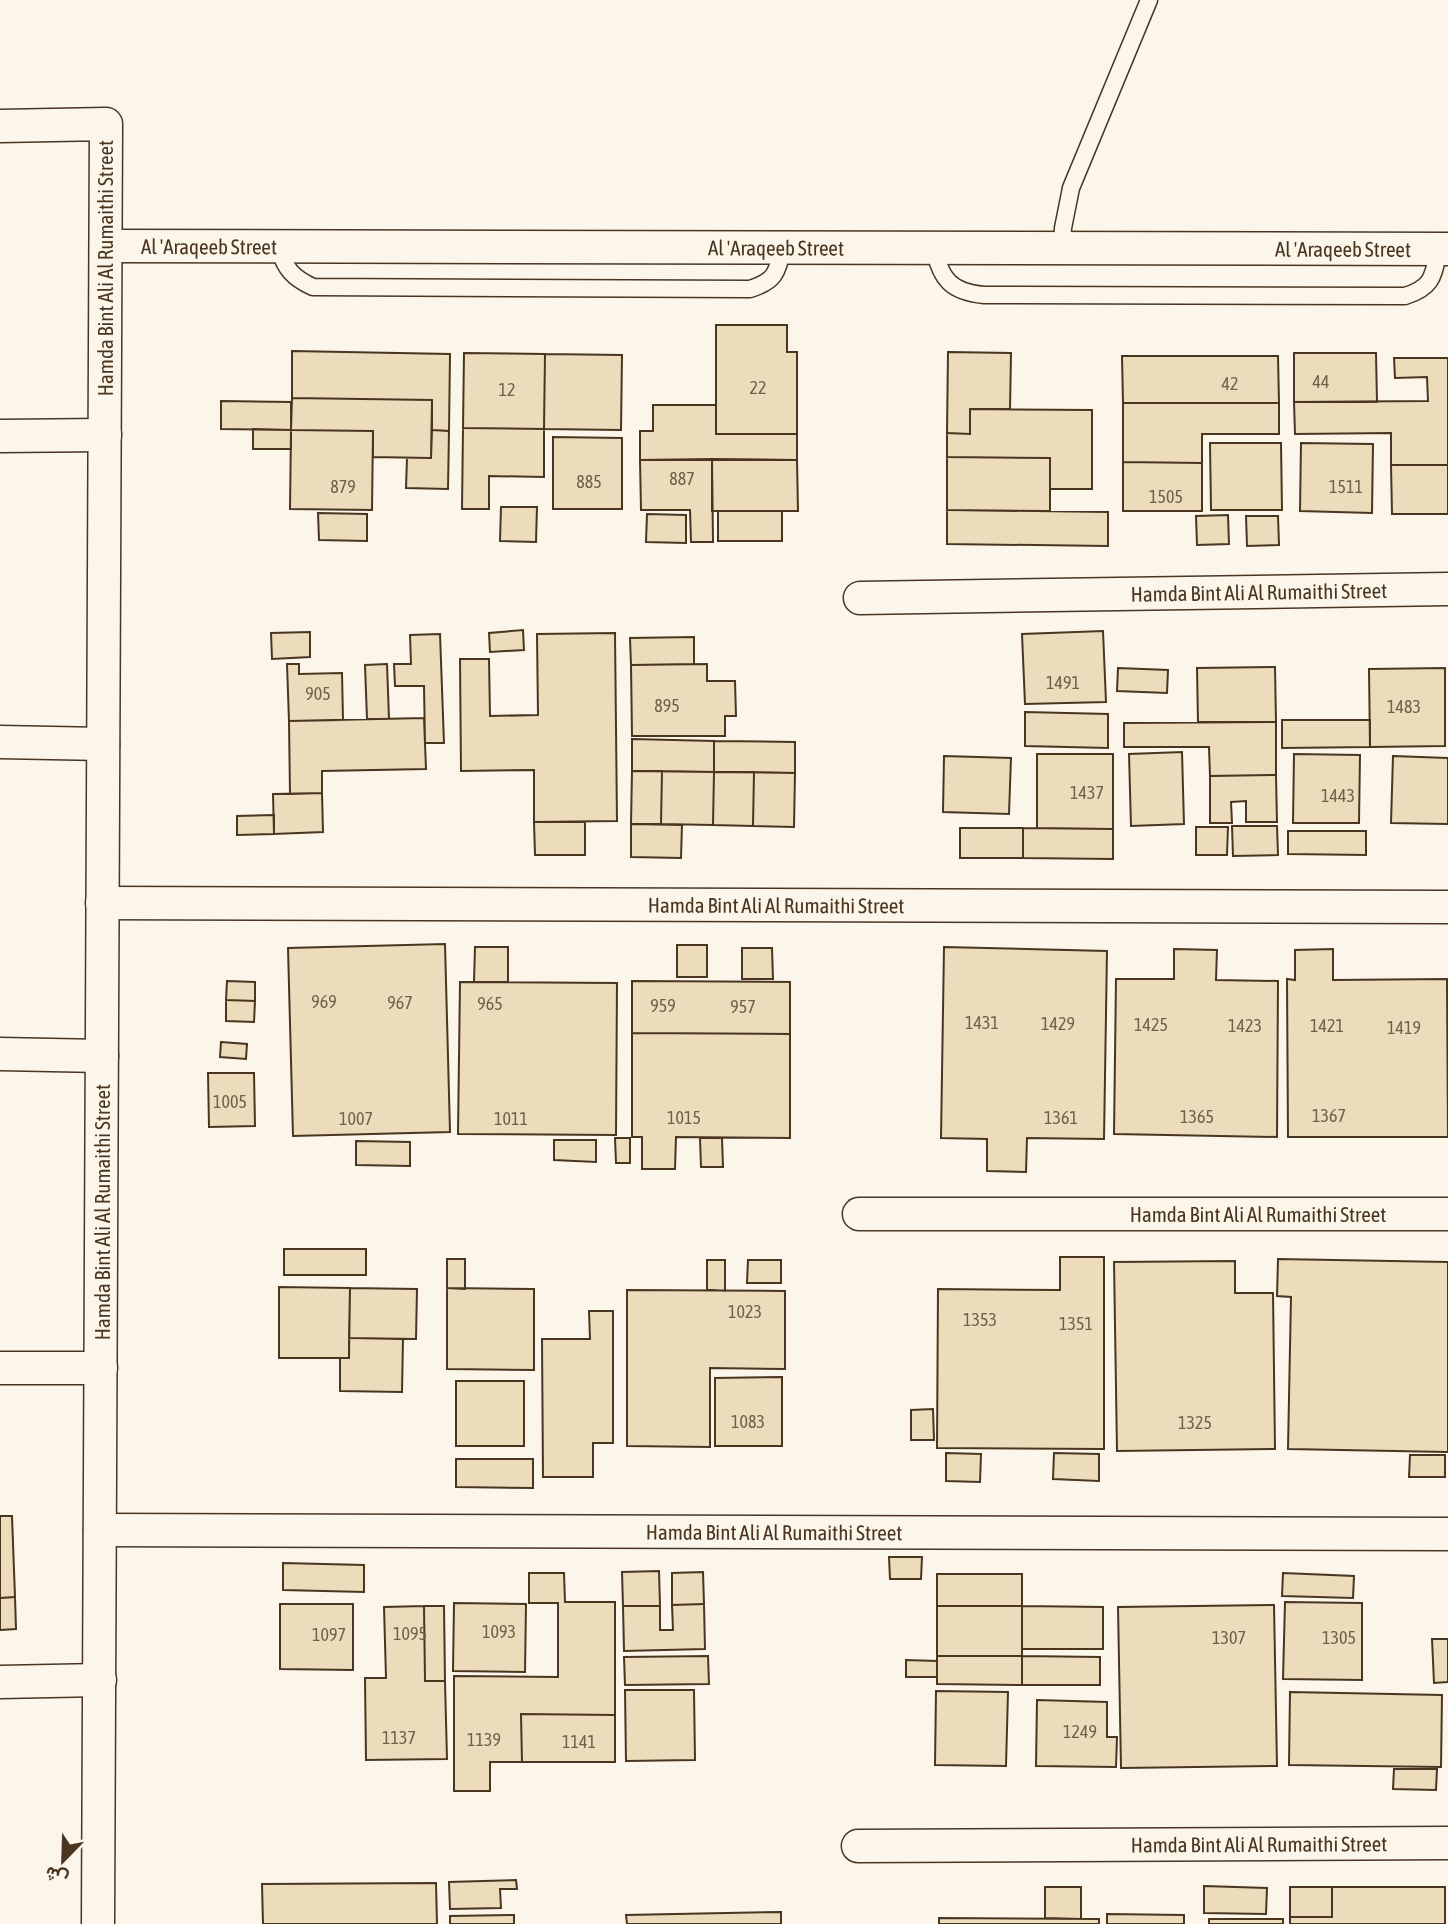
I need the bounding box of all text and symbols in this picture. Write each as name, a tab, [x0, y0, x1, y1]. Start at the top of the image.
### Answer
street label: Hamda Bint Ali Al Rumaithi Street	[93, 140, 117, 396]
street label: Al 'Araqeeb Street	[141, 234, 277, 258]
street label: Al 'Araqeeb Street	[708, 235, 844, 260]
street label: Al 'Araqeeb Street	[1275, 237, 1411, 261]
house number: 44	[1313, 371, 1329, 392]
house number: 42	[1222, 373, 1238, 394]
house number: 22	[750, 377, 766, 398]
house number: 12	[499, 379, 515, 400]
house number: 887	[669, 468, 695, 489]
house number: 885	[576, 471, 602, 492]
house number: 879	[330, 476, 356, 497]
house number: 1511	[1329, 476, 1363, 497]
house number: 1505	[1149, 486, 1183, 507]
street label: Hamda Bint Ali Al Rumaithi Street	[1131, 578, 1387, 606]
house number: 1491	[1046, 672, 1080, 693]
house number: 905	[305, 683, 331, 704]
house number: 895	[654, 695, 680, 716]
house number: 1483	[1387, 696, 1421, 717]
house number: 1437	[1070, 782, 1104, 803]
house number: 1443	[1321, 785, 1355, 806]
street label: Hamda Bint Ali Al Rumaithi Street	[648, 893, 904, 917]
house number: 969	[311, 991, 337, 1012]
house number: 967	[387, 992, 413, 1013]
house number: 965	[477, 993, 503, 1014]
house number: 959	[650, 995, 676, 1016]
house number: 957	[730, 996, 756, 1017]
house number: 1431	[965, 1012, 999, 1033]
house number: 1429	[1041, 1013, 1075, 1034]
house number: 1425	[1134, 1014, 1168, 1035]
house number: 1423	[1228, 1015, 1262, 1036]
house number: 1421	[1310, 1015, 1344, 1036]
house number: 1419	[1387, 1017, 1421, 1038]
street label: Hamda Bint Ali Al Rumaithi Street	[90, 1084, 114, 1340]
house number: 1005	[213, 1091, 247, 1112]
house number: 1367	[1312, 1105, 1346, 1126]
house number: 1365	[1180, 1106, 1214, 1127]
house number: 1015	[667, 1107, 701, 1128]
house number: 1361	[1044, 1107, 1078, 1128]
house number: 1007	[339, 1108, 373, 1129]
house number: 1011	[494, 1108, 528, 1129]
street label: Hamda Bint Ali Al Rumaithi Street	[1130, 1202, 1386, 1226]
house number: 1023	[728, 1301, 762, 1322]
house number: 1353	[963, 1309, 997, 1330]
house number: 1351	[1059, 1313, 1093, 1334]
house number: 1083	[731, 1411, 765, 1432]
house number: 1325	[1178, 1412, 1212, 1433]
street label: Hamda Bint Ali Al Rumaithi Street	[646, 1520, 902, 1544]
house number: 1093	[482, 1621, 516, 1642]
house number: 1095	[393, 1623, 427, 1644]
house number: 1097	[312, 1624, 346, 1645]
house number: 1307	[1212, 1627, 1246, 1648]
house number: 1305	[1322, 1627, 1356, 1648]
house number: 1249	[1063, 1721, 1097, 1742]
house number: 1137	[382, 1727, 416, 1748]
house number: 1139	[467, 1729, 501, 1750]
house number: 1141	[562, 1731, 596, 1752]
north arrow	[28, 1826, 98, 1896]
street label: Hamda Bint Ali Al Rumaithi Street	[1131, 1831, 1387, 1857]
text: ش	[41, 1861, 72, 1891]

